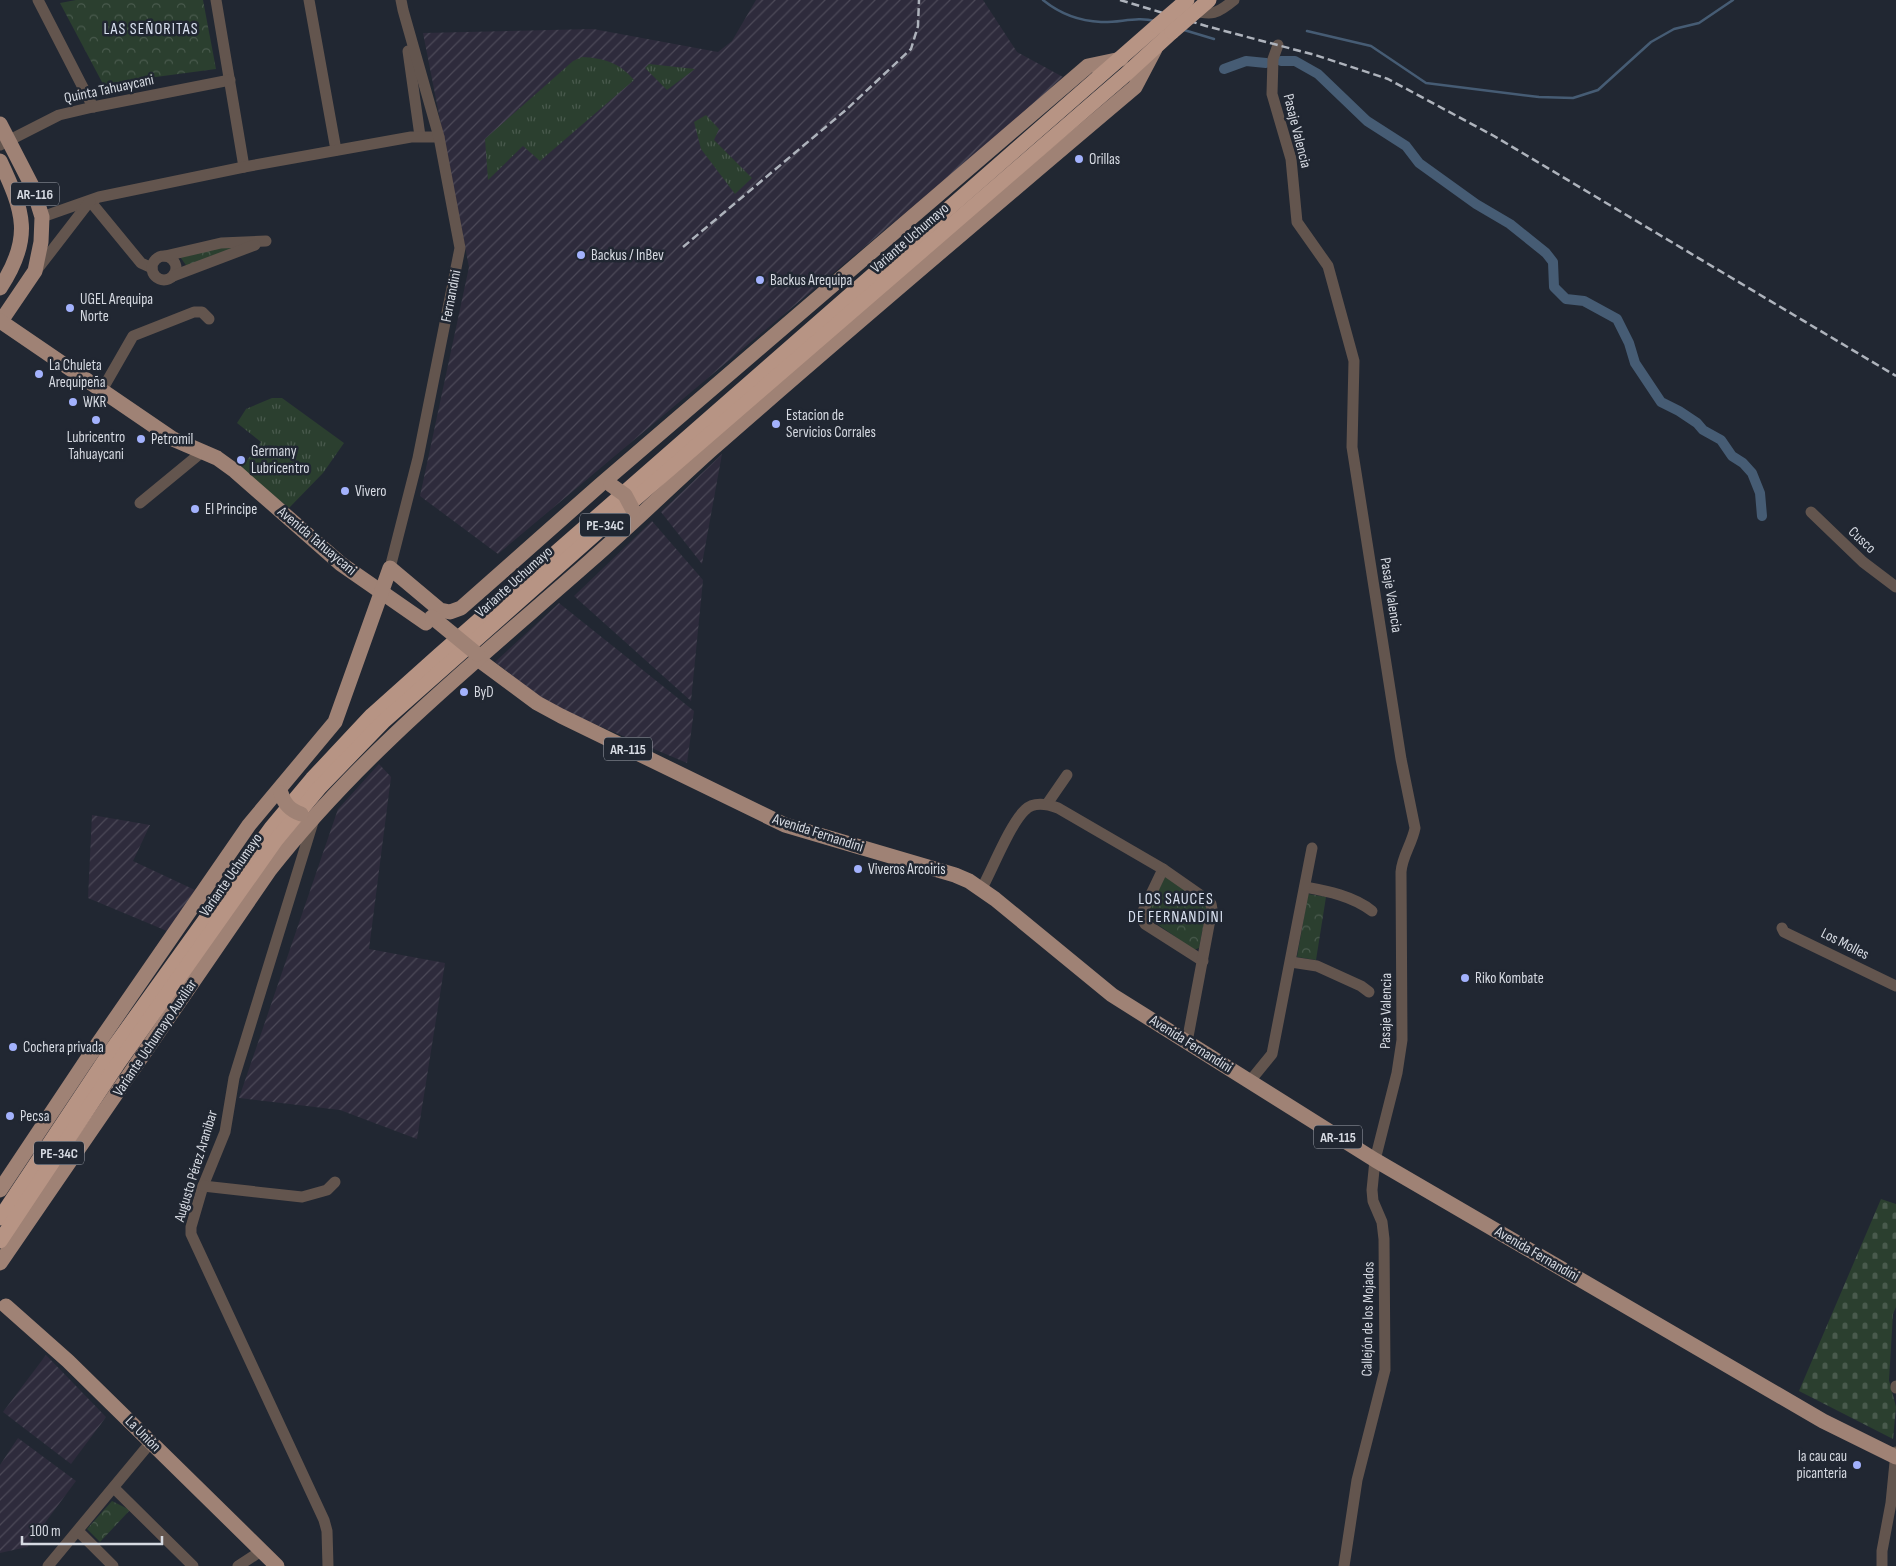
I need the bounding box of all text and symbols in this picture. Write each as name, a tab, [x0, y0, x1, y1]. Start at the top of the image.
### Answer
district label: LAS SEÑORITAS	[104, 20, 198, 39]
street label: Quinta Tahuaycani	[62, 70, 156, 108]
street label: Pasaje Valencia	[1279, 92, 1315, 170]
place label: Orillas	[1089, 150, 1120, 169]
marker: Orillas	[1073, 153, 1085, 165]
road number: AR-116	[11, 182, 59, 205]
street label: Variante Uchumayo	[867, 199, 953, 277]
place label: Backus / InBev	[591, 246, 664, 265]
marker: Backus / InBev	[575, 249, 587, 261]
street label: Fernandini	[437, 268, 465, 324]
place label: Backus Arequipa	[770, 271, 853, 290]
marker: Backus Arequipa	[754, 274, 766, 286]
place label: UGEL Arequipa Norte	[80, 290, 153, 326]
marker: UGEL Arequipa Norte	[64, 302, 76, 314]
place label: La Chuleta Arequipeña	[48, 356, 106, 392]
marker: La Chuleta Arequipeña	[33, 368, 45, 380]
place label: WKR	[83, 393, 106, 412]
marker: WKR	[67, 396, 79, 408]
place label: Estacion de Servicios Corrales	[786, 406, 876, 442]
marker: Lubricentro Tahuaycani	[90, 414, 102, 426]
marker: Estacion de Servicios Corrales	[770, 418, 782, 430]
place label: Lubricentro Tahuaycani	[67, 428, 125, 464]
place label: Petromil	[151, 430, 193, 449]
marker: Petromil	[135, 433, 147, 445]
place label: Germany Lubricentro	[251, 442, 310, 478]
marker: Germany Lubricentro	[235, 454, 247, 466]
place label: Vivero	[355, 482, 387, 501]
marker: Vivero	[339, 485, 351, 497]
place label: El Principe	[205, 500, 257, 519]
street label: Avenida Tahuaycani	[273, 502, 361, 580]
marker: El Principe	[189, 503, 201, 515]
road number: PE-34C	[580, 514, 630, 536]
street label: Cusco	[1844, 522, 1880, 558]
street label: Variante Uchumayo	[471, 542, 557, 622]
street label: Pasaje Valencia	[1376, 556, 1406, 634]
place label: ByD	[474, 683, 494, 702]
marker: ByD	[458, 686, 470, 698]
road number: AR-115	[604, 738, 652, 761]
street label: Avenida Fernandini	[769, 809, 866, 857]
street label: Variante Uchumayo	[195, 830, 267, 920]
place label: Viveros Arcoiris	[868, 860, 946, 879]
marker: Viveros Arcoiris	[852, 863, 864, 875]
district label: LOS SAUCES DE FERNANDINI	[1128, 890, 1224, 927]
street label: Los Molles	[1818, 924, 1872, 964]
place label: Riko Kombate	[1475, 969, 1544, 988]
marker: Riko Kombate	[1459, 972, 1471, 984]
street label: Pasaje Valencia	[1376, 973, 1396, 1049]
street label: Variante Uchumayo Auxiliar	[109, 975, 202, 1100]
street label: Avenida Fernandini	[1145, 1010, 1236, 1077]
place label: Cochera privada	[23, 1038, 104, 1057]
marker: Cochera privada	[7, 1041, 19, 1053]
place label: Pecsa	[20, 1107, 50, 1126]
street label: Augusto Pérez Aranibar	[170, 1107, 222, 1225]
marker: Pecsa	[4, 1110, 16, 1122]
road number: AR-115	[1314, 1126, 1362, 1148]
road number: PE-34C	[34, 1142, 84, 1164]
street label: Avenida Fernandini	[1491, 1222, 1583, 1286]
street label: Callejón de los Mojados	[1357, 1261, 1379, 1377]
street label: La Unión	[121, 1412, 165, 1456]
place label: la cau cau picanteria	[1797, 1447, 1847, 1483]
marker: la cau cau picanteria	[1851, 1459, 1863, 1471]
scale bar	[22, 1514, 162, 1546]
text: 100 m	[30, 1522, 61, 1541]

